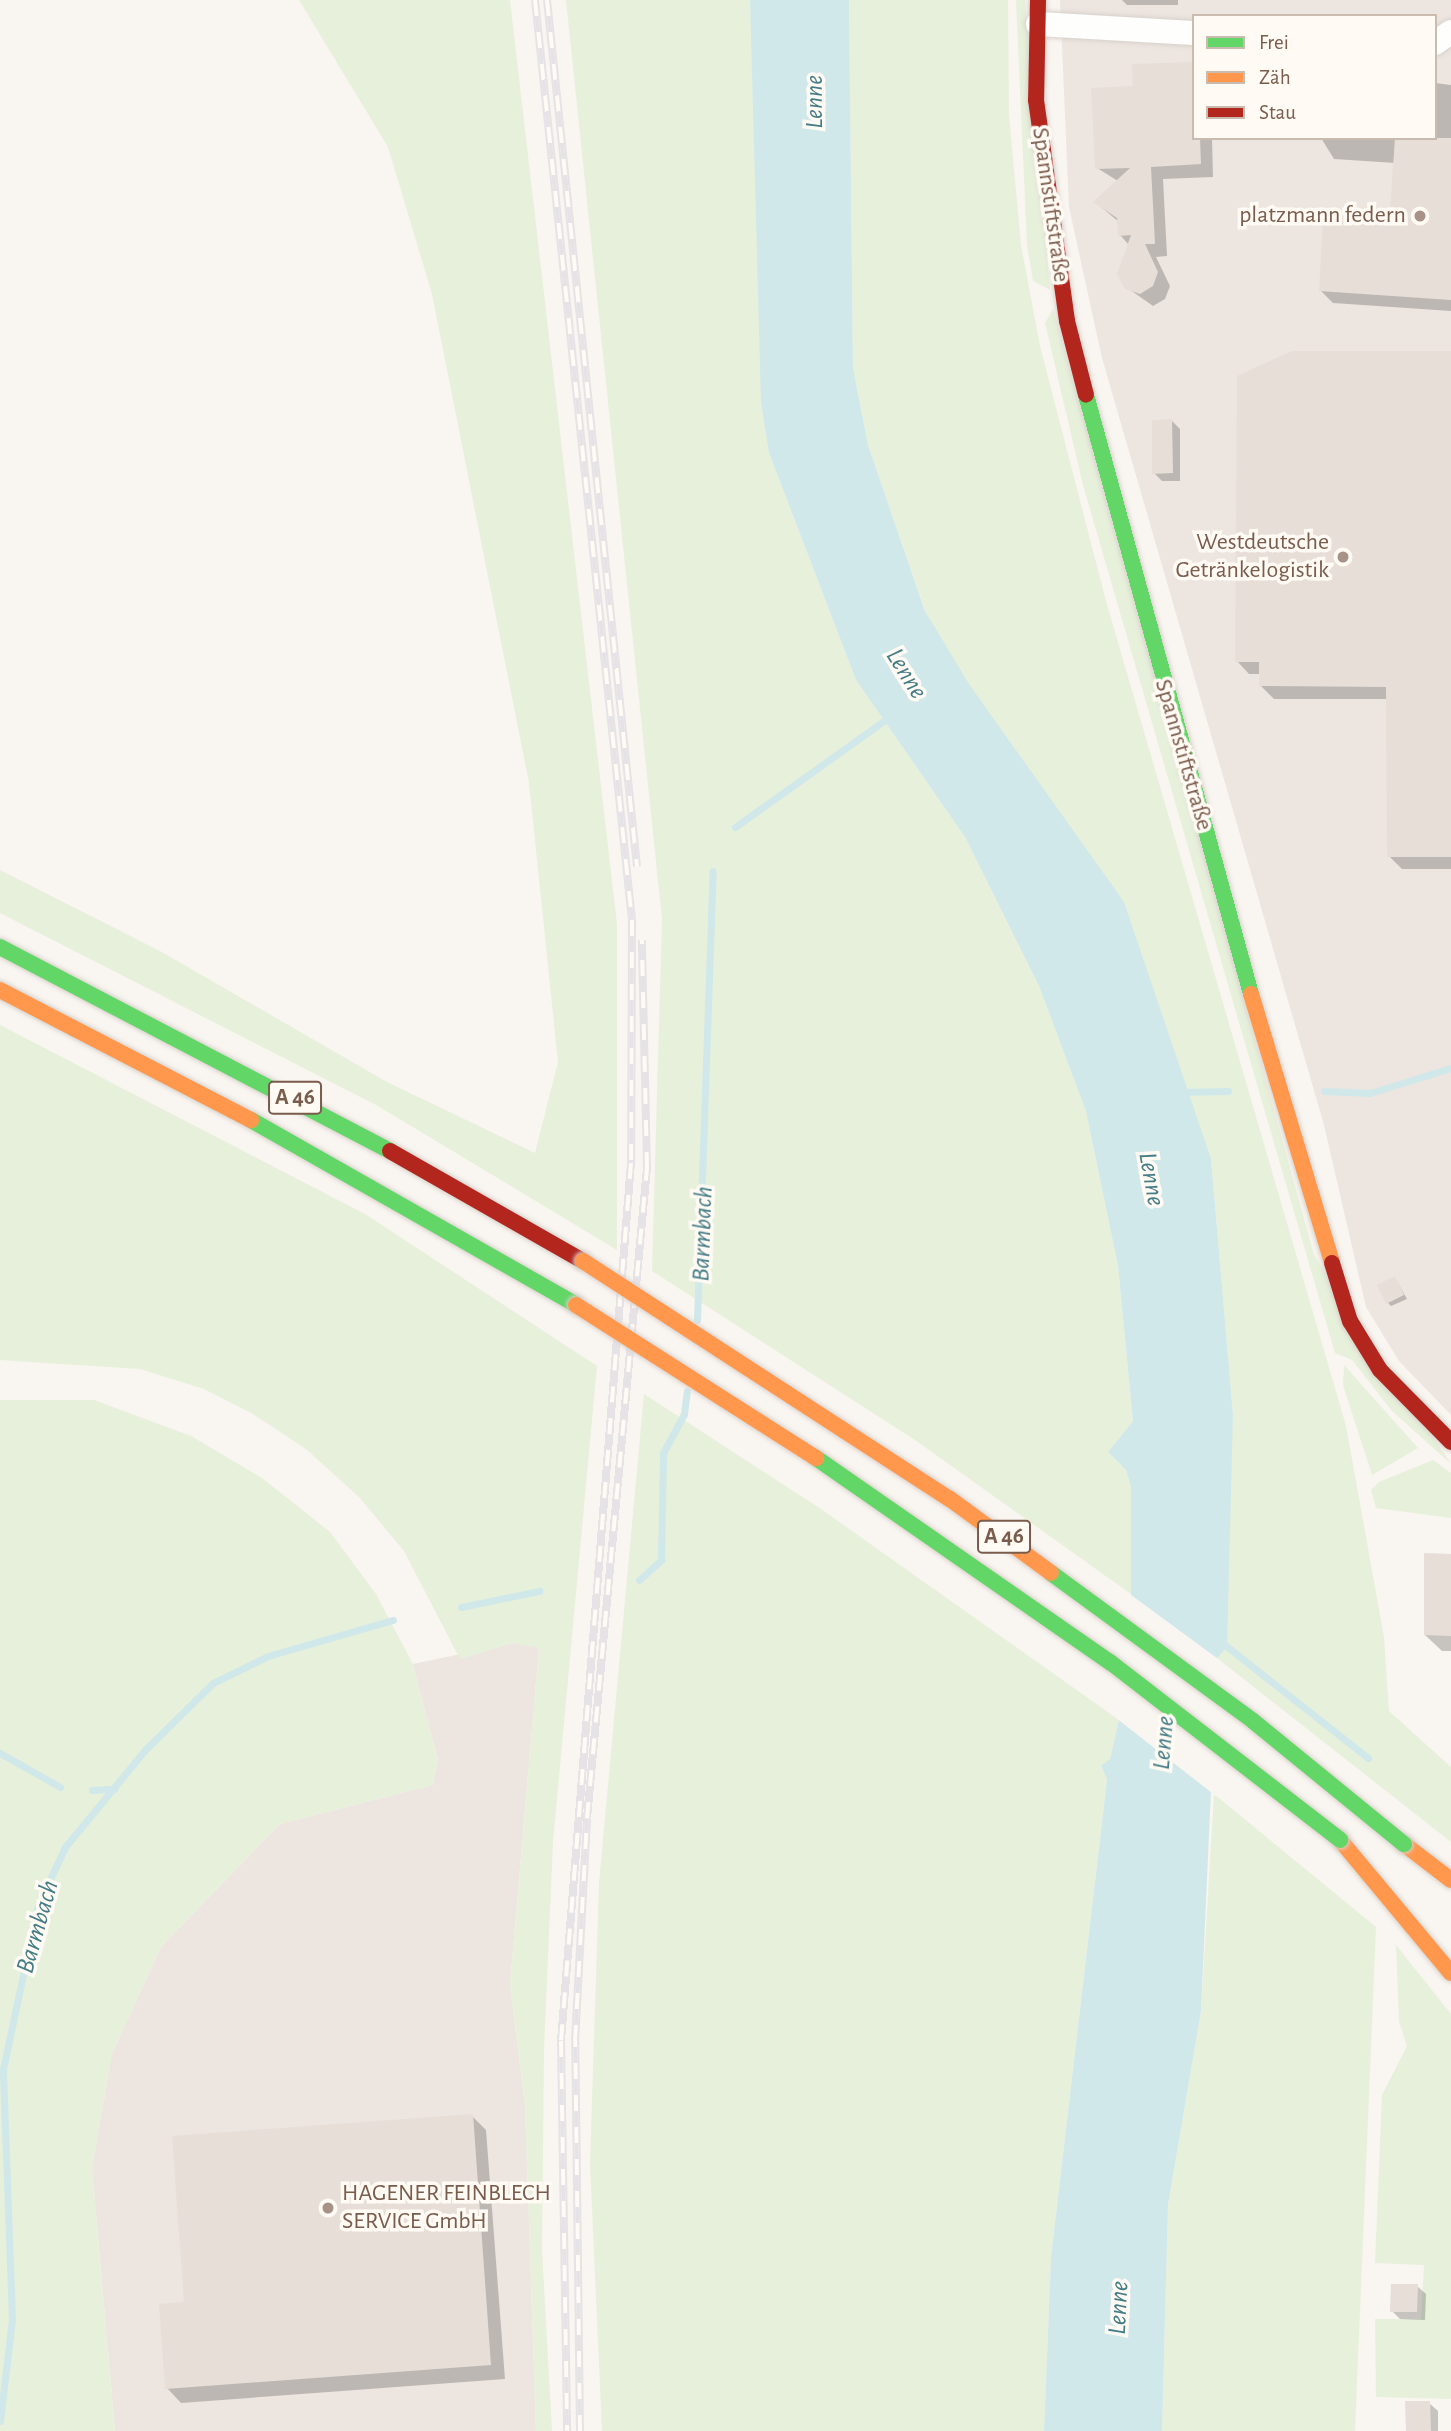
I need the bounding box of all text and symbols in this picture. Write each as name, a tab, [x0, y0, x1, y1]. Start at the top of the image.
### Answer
legend	[1192, 14, 1437, 140]
text: Frei	[1259, 32, 1289, 53]
text: Zäh	[1259, 67, 1291, 88]
water label: Lenne	[799, 75, 831, 129]
text: Stau	[1259, 102, 1296, 123]
street label: Spannstiftstraße	[1025, 126, 1075, 284]
place label: platzmann federn	[1239, 202, 1406, 230]
marker: platzmann federn	[1412, 208, 1428, 224]
place label: Westdeutsche Getränkelogistik	[1175, 529, 1329, 585]
marker: Westdeutsche Getränkelogistik	[1335, 549, 1351, 565]
water label: Lenne	[878, 643, 934, 705]
street label: Spannstiftstraße	[1148, 676, 1218, 834]
road number: A 46	[267, 1078, 323, 1118]
water label: Lenne	[1131, 1150, 1171, 1208]
water label: Barmbach	[686, 1186, 720, 1282]
road number: A 46	[976, 1518, 1032, 1556]
water label: Lenne	[1146, 1715, 1182, 1771]
water label: Barmbach	[10, 1877, 66, 1977]
place label: HAGENER FEINBLECH SERVICE GmbH	[342, 2180, 551, 2236]
marker: HAGENER FEINBLECH SERVICE GmbH	[320, 2200, 336, 2216]
water label: Lenne	[1102, 2280, 1136, 2336]

